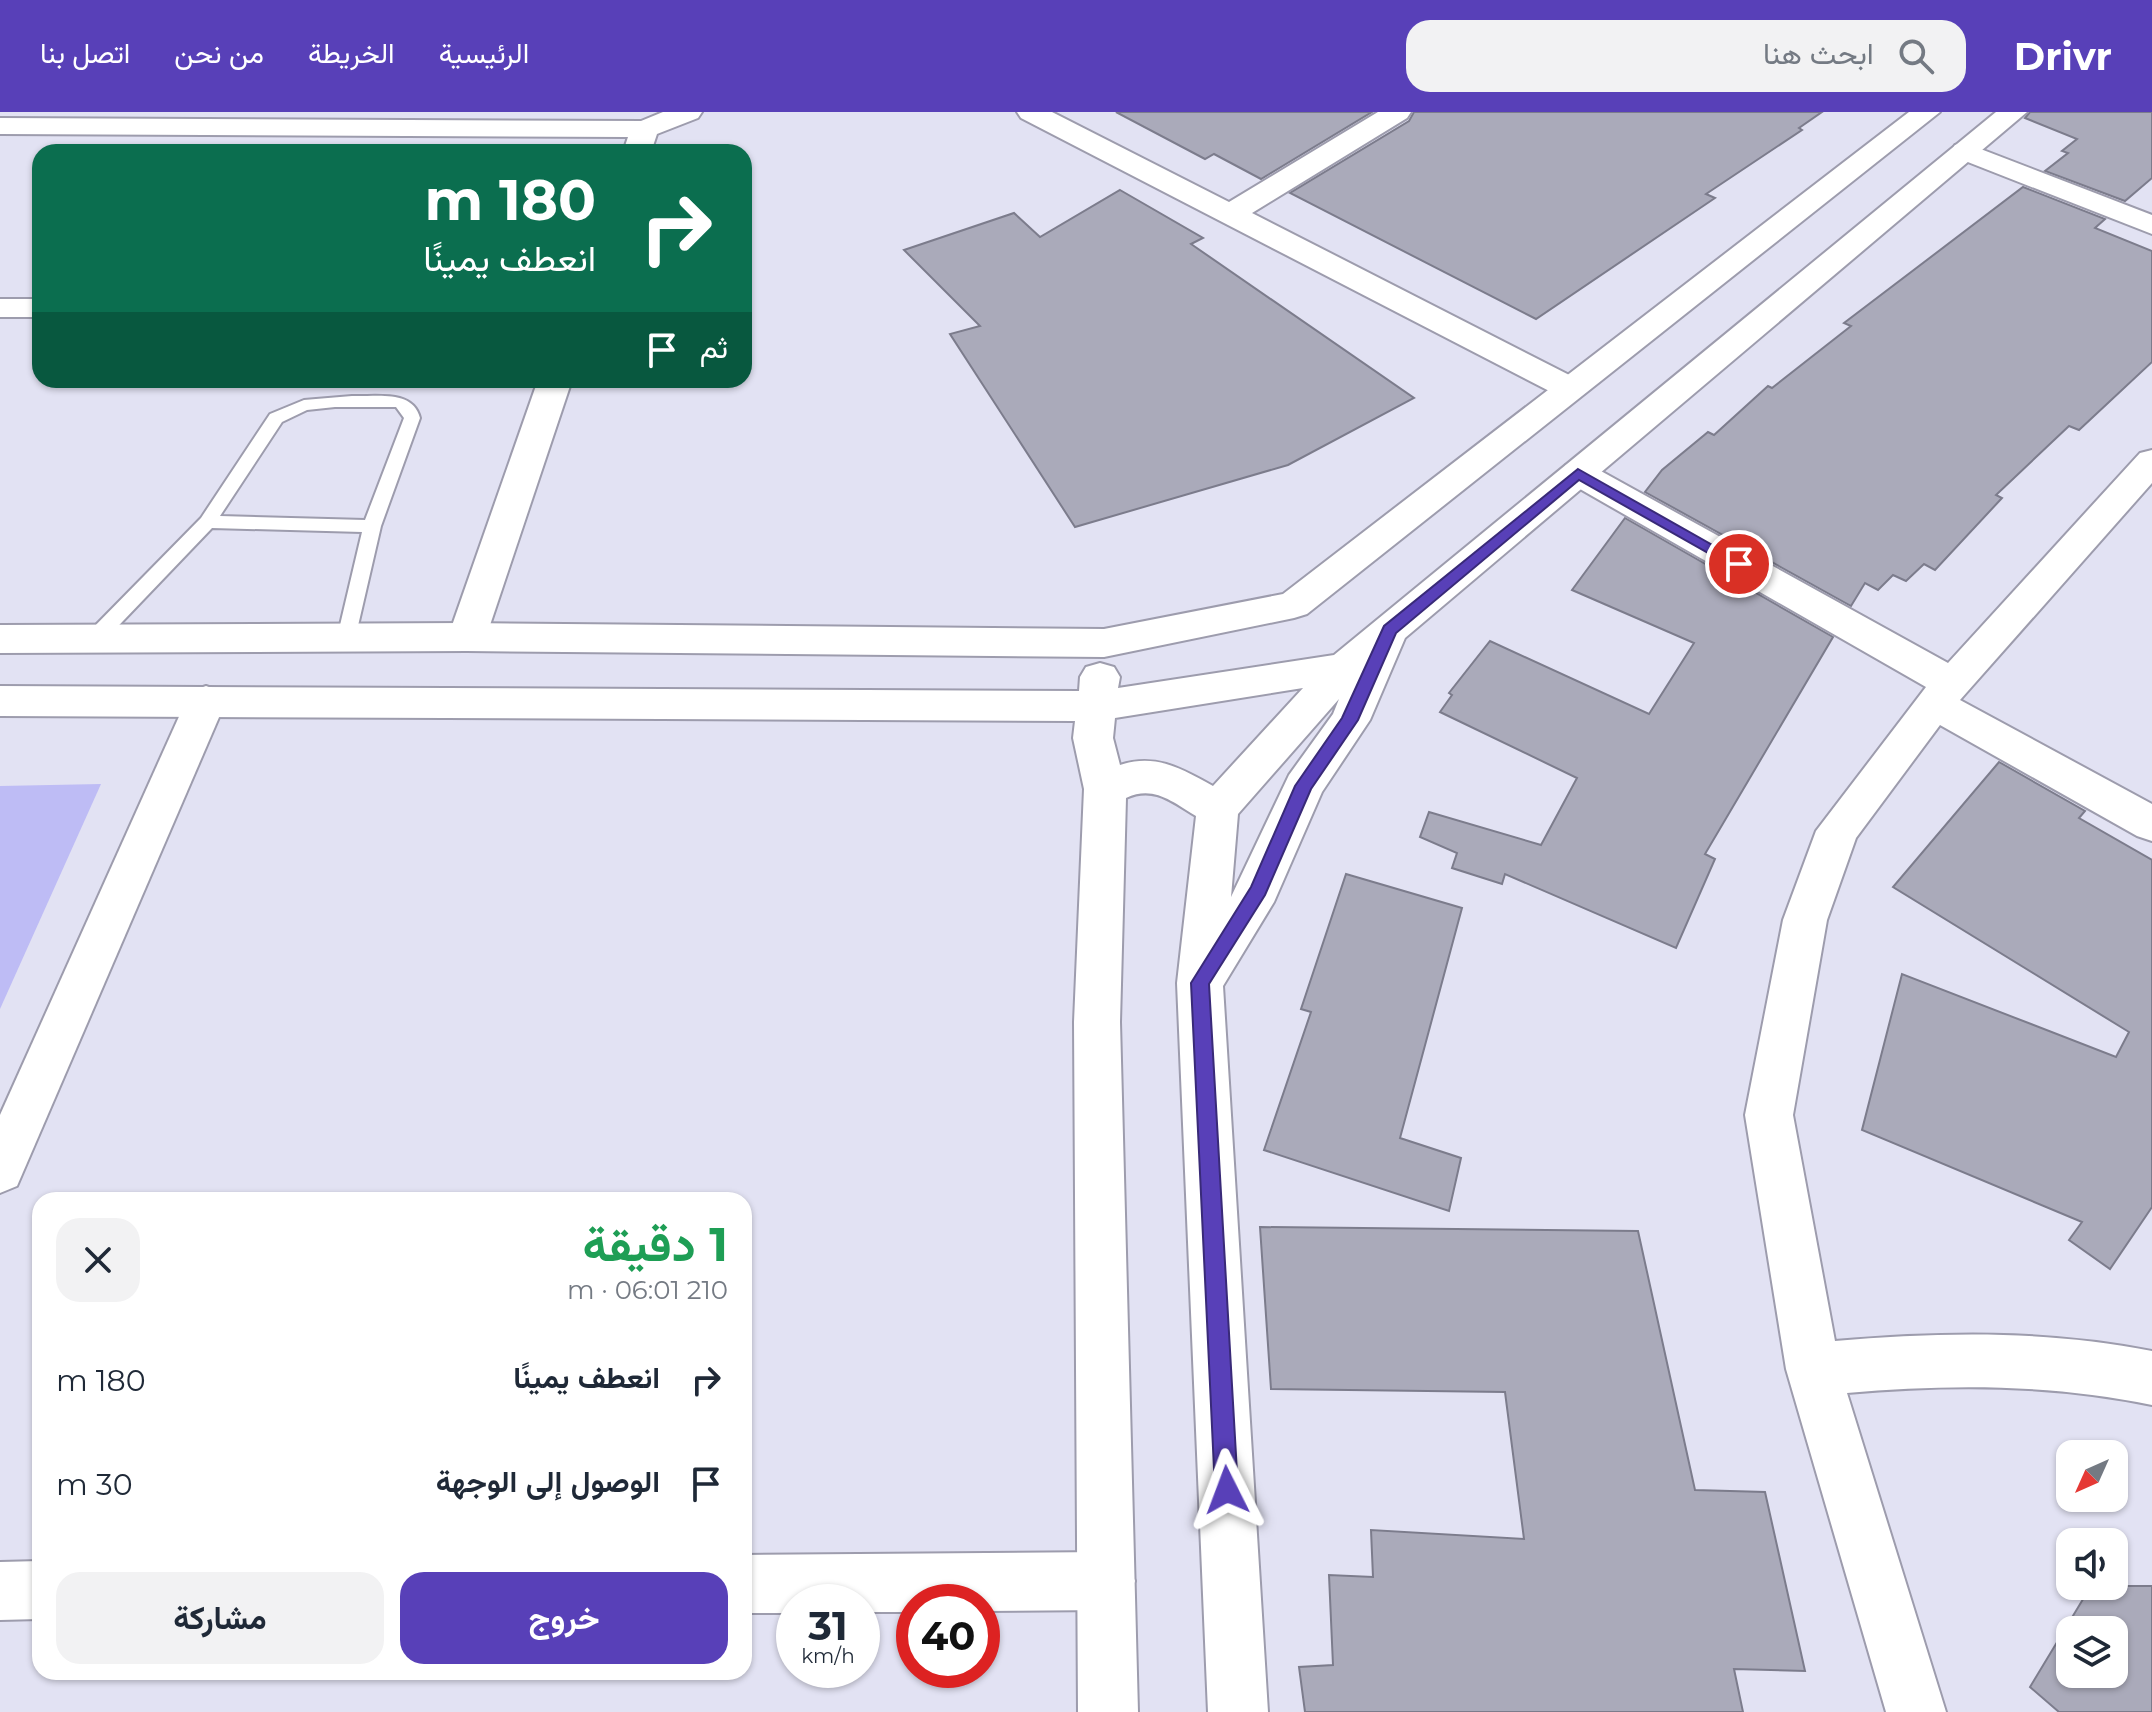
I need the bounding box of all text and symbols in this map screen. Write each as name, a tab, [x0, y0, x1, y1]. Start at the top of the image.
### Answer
search box	[1406, 20, 1966, 92]
text: Drivr	[2014, 33, 2112, 80]
icon: search	[1894, 34, 1938, 78]
text: ابحث هنا	[1763, 35, 1874, 72]
text: اتصل بنا	[40, 36, 130, 70]
text: من نحن	[174, 36, 264, 70]
text: الخريطة	[308, 36, 395, 70]
text: الرئيسية	[439, 36, 529, 70]
text: 180 m	[424, 166, 596, 234]
icon: right	[624, 176, 728, 280]
text: انعطف يمينًا	[423, 236, 596, 280]
icon: arrive	[640, 328, 684, 372]
text: ثم	[700, 329, 728, 366]
pin	[1705, 530, 1773, 598]
icon: arrive	[1717, 542, 1761, 586]
text: 1 دقيقة	[582, 1215, 728, 1273]
button: close	[56, 1218, 140, 1302]
text: 210 m · 06:01	[567, 1274, 728, 1306]
icon: right	[684, 1358, 728, 1402]
text: انعطف يمينًا	[513, 1359, 660, 1396]
text: 180 m	[56, 1362, 146, 1399]
north arrow	[2056, 1440, 2128, 1512]
map controls	[2056, 1440, 2128, 1688]
position arrow	[1185, 1448, 1269, 1532]
icon: arrive	[684, 1462, 728, 1506]
text: الوصول إلى الوجهة	[436, 1463, 660, 1500]
text: 30 m	[56, 1466, 133, 1503]
button: sound	[2056, 1528, 2128, 1600]
button: مشاركة	[56, 1572, 384, 1664]
button: خروج	[400, 1572, 728, 1664]
speed limit sign: 40	[896, 1584, 1000, 1688]
text: 31	[808, 1601, 848, 1650]
button: layers	[2056, 1616, 2128, 1688]
text: km/h	[801, 1644, 855, 1668]

